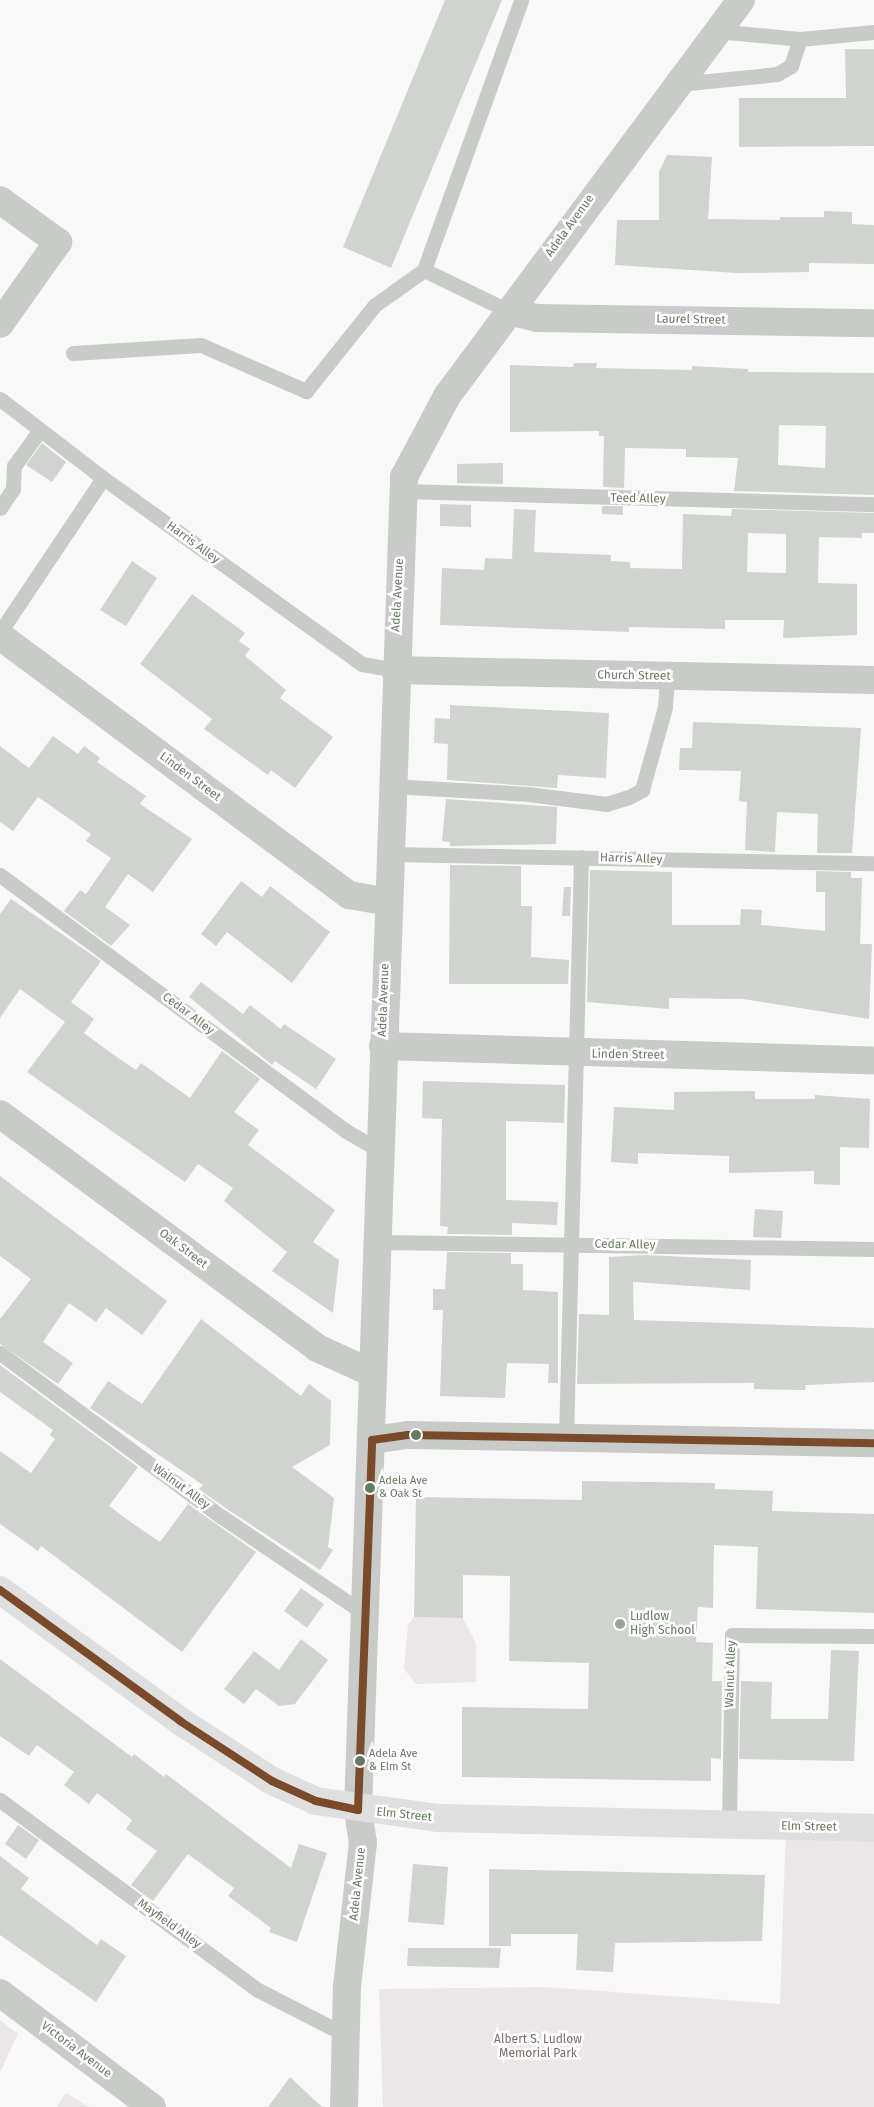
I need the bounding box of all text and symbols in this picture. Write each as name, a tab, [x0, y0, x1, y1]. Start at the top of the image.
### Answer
street label: Adela Avenue	[543, 192, 597, 260]
street label: Laurel Street	[656, 312, 726, 328]
street label: Teed Alley	[610, 491, 666, 507]
street label: Harris Alley	[164, 519, 222, 567]
street label: Adela Avenue	[389, 558, 407, 632]
street label: Church Street	[597, 668, 671, 684]
street label: Linden Street	[157, 749, 223, 805]
street label: Harris Alley	[600, 851, 662, 867]
street label: Adela Avenue	[376, 963, 392, 1037]
street label: Cedar Alley	[159, 990, 217, 1038]
street label: Linden Street	[591, 1047, 665, 1063]
street label: Oak Street	[156, 1226, 210, 1272]
street label: Cedar Alley	[594, 1237, 656, 1253]
unlabelled marker	[411, 1430, 421, 1440]
street label: Walnut Alley	[150, 1461, 212, 1513]
place label: Adela Ave & Oak St	[379, 1475, 428, 1501]
marker: Adela Ave & Oak St	[365, 1483, 375, 1493]
place label: Ludlow High School	[630, 1610, 695, 1638]
marker: Ludlow High School	[614, 1618, 626, 1630]
street label: Walnut Alley	[723, 1640, 739, 1708]
place label: Adela Ave & Elm St	[369, 1748, 418, 1774]
marker: Adela Ave & Elm St	[355, 1756, 365, 1766]
street label: Elm Street	[375, 1805, 433, 1825]
street label: Elm Street	[781, 1819, 837, 1835]
street label: Adela Avenue	[347, 1847, 369, 1921]
street label: Mayfield Alley	[134, 1896, 204, 1952]
street label: Victoria Avenue	[38, 2019, 114, 2081]
park label: Albert S. Ludlow Memorial Park	[494, 2033, 582, 2061]

